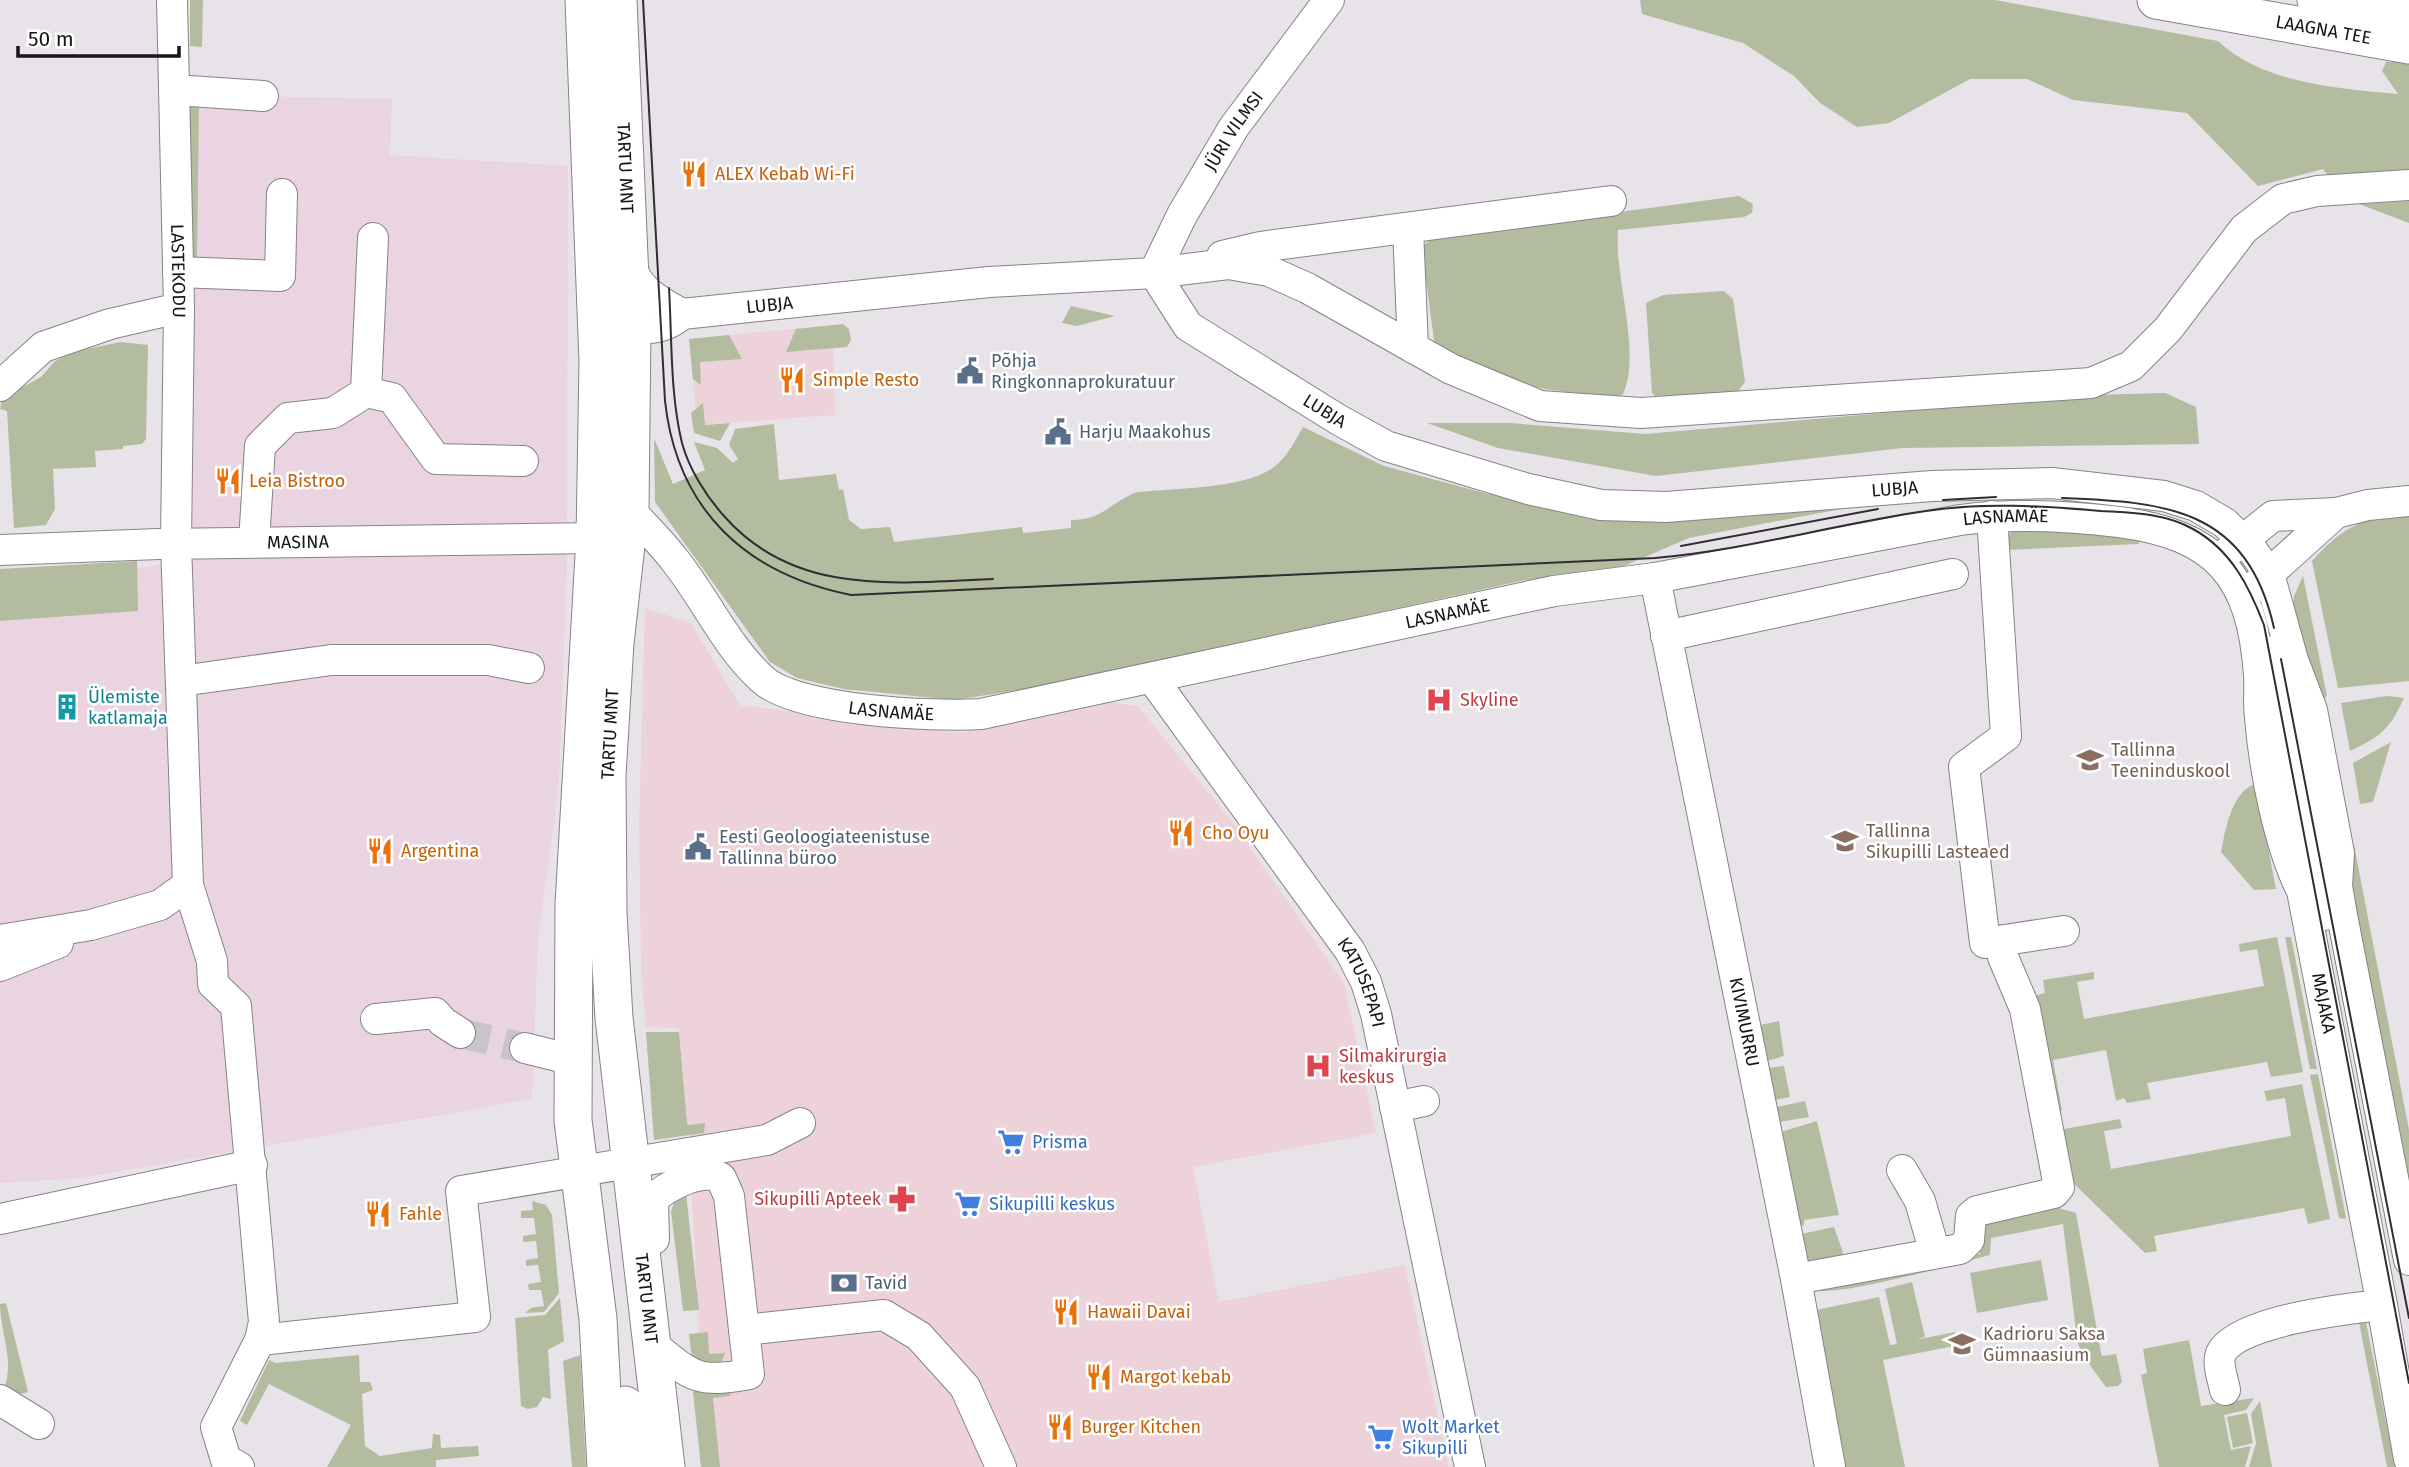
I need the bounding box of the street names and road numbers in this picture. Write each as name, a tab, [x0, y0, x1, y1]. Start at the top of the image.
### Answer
street label: LAAGNA TEE	[2274, 10, 2373, 49]
street label: JÜRI VILMSI	[1199, 87, 1268, 175]
street label: TARTU MNT	[612, 122, 638, 214]
street label: LASTEKODU	[166, 224, 190, 318]
street label: LUBJA	[745, 291, 795, 318]
street label: LUBJA	[1299, 389, 1351, 433]
street label: LUBJA	[1870, 476, 1920, 502]
street label: LASNAMÄE	[1962, 505, 2049, 531]
street label: MASINA	[267, 531, 330, 554]
street label: LASNAMÄE	[1403, 594, 1492, 634]
street label: TARTU MNT	[597, 687, 623, 780]
street label: LASNAMÄE	[847, 696, 934, 725]
street label: KATUSEPAPI	[1333, 933, 1389, 1029]
street label: MAJAKA	[2307, 971, 2340, 1036]
street label: KIVIMURRU	[1725, 975, 1764, 1069]
street label: TARTU MNT	[630, 1252, 663, 1346]

